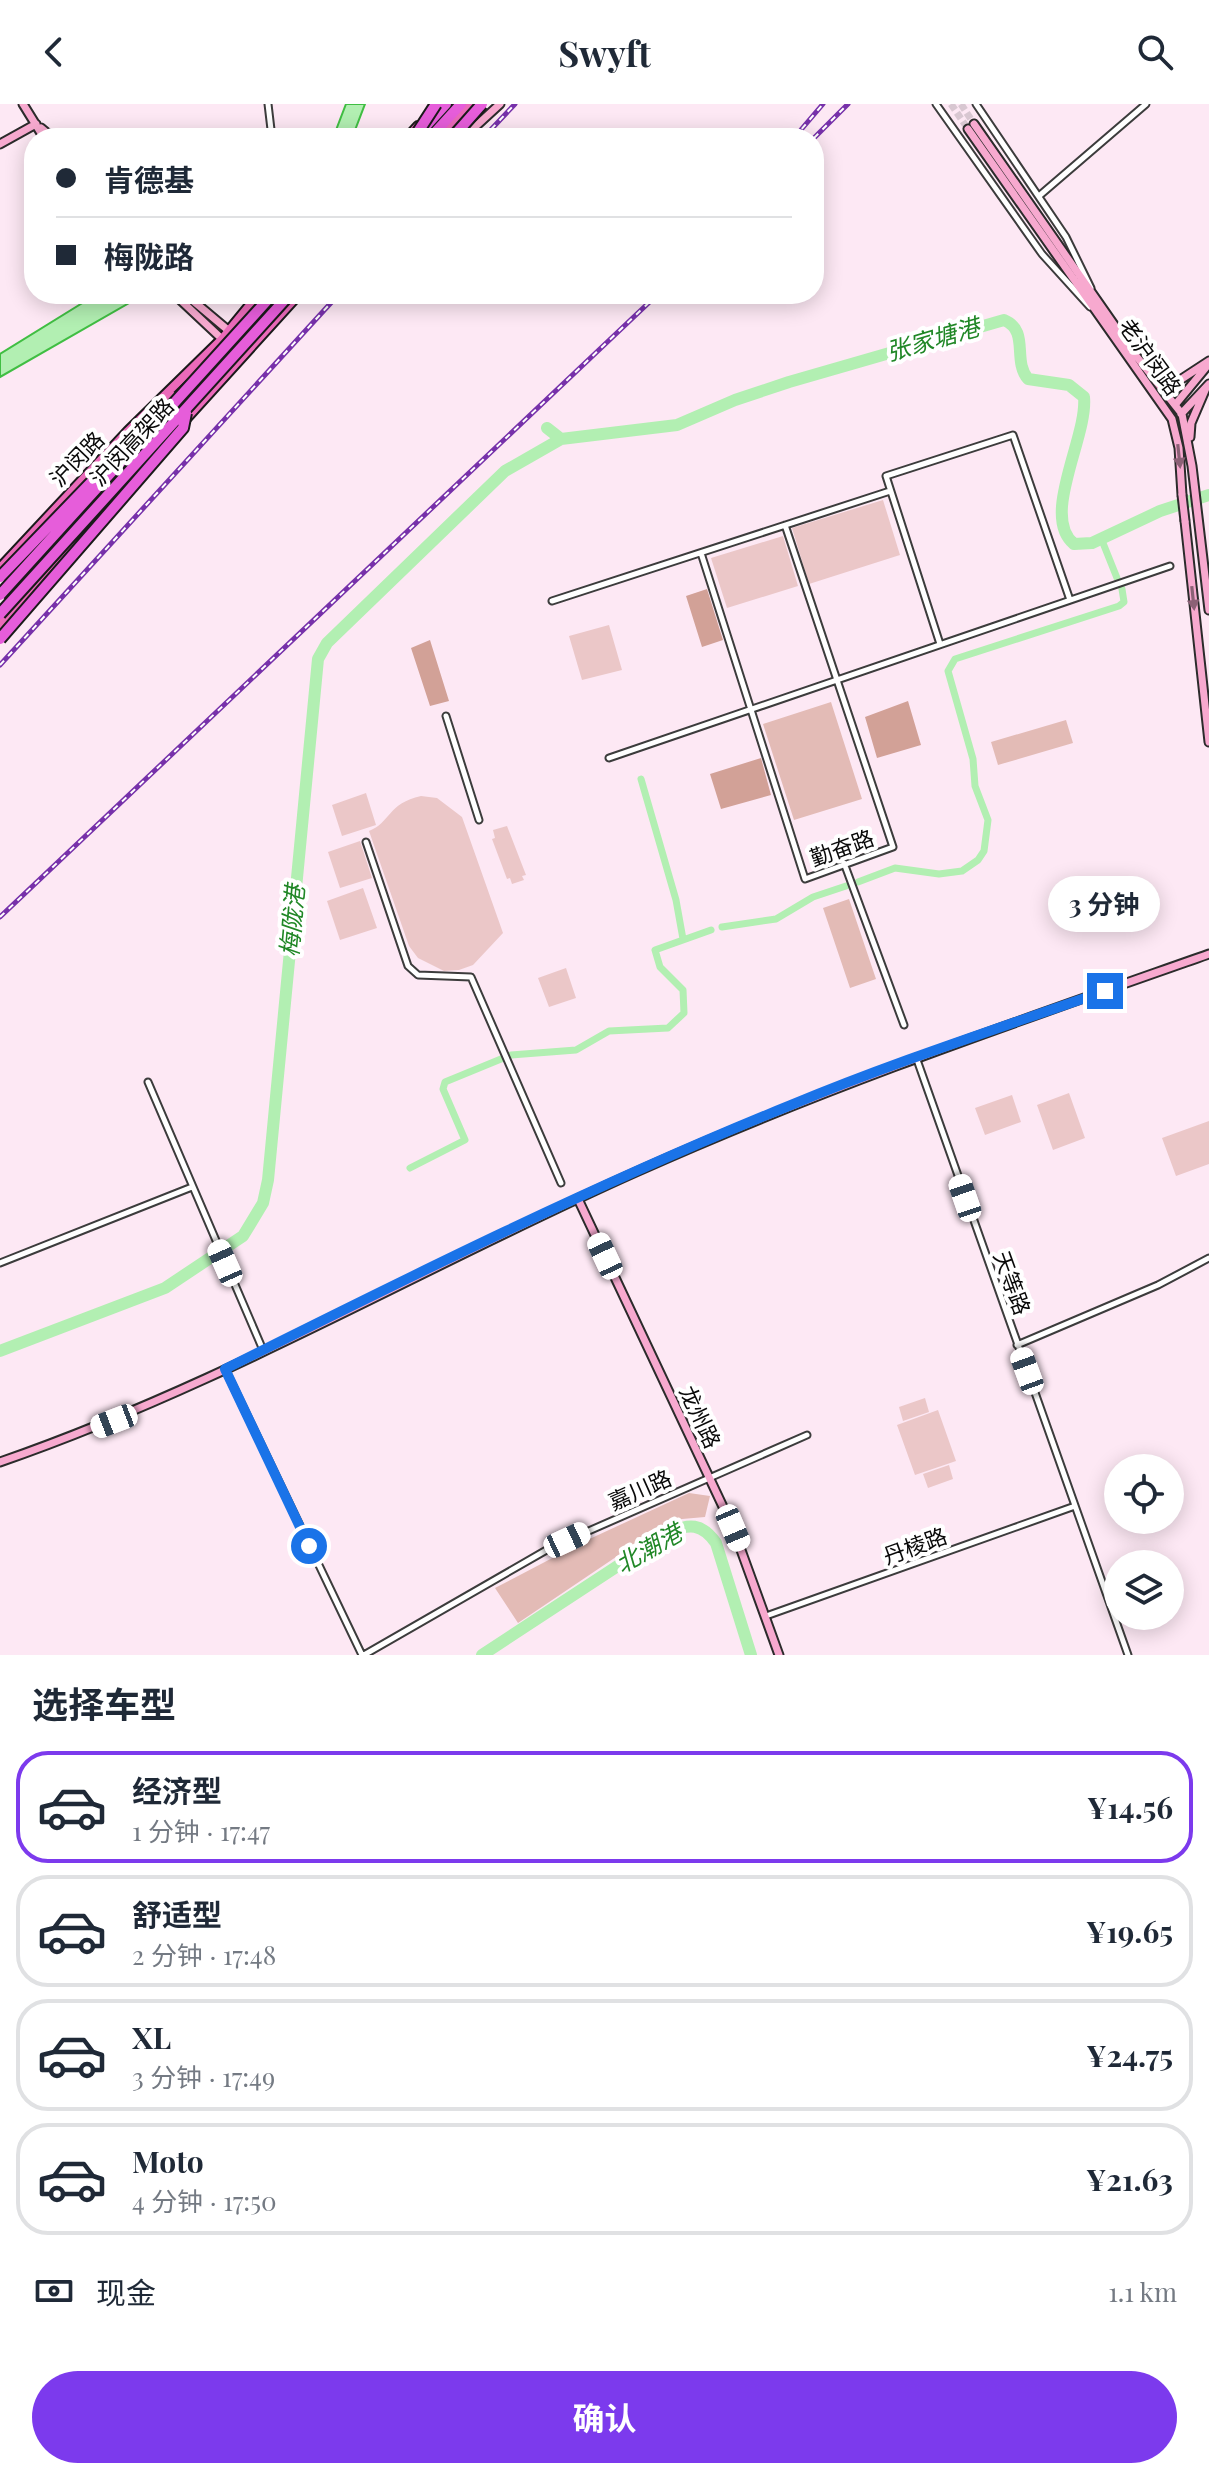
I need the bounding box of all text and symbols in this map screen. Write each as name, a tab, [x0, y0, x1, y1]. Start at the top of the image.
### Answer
text: Swyft	[558, 28, 651, 76]
icon: back	[32, 30, 76, 74]
icon: search	[1133, 30, 1177, 74]
text: 肯德基	[104, 159, 194, 199]
text: 梅陇路	[104, 236, 194, 276]
water label: 张家塘港	[882, 309, 986, 367]
street label: 老沪闵路	[1113, 312, 1189, 401]
street label: 沪闵高架路	[83, 391, 180, 492]
street label: 沪闵路	[43, 424, 110, 492]
one-way arrow	[1173, 444, 1186, 469]
one-way arrow	[1187, 586, 1200, 611]
street label: 勤奋路	[806, 822, 878, 872]
callout: 3 分钟	[1049, 875, 1161, 931]
water label: 梅陇港	[272, 881, 310, 958]
text: 3 分钟	[1069, 886, 1139, 921]
route end	[1087, 973, 1123, 1009]
car	[946, 1171, 984, 1225]
car	[584, 1229, 626, 1283]
car	[204, 1236, 246, 1290]
street label: 天等路	[988, 1247, 1038, 1319]
car	[1008, 1344, 1046, 1398]
street label: 龙州路	[673, 1380, 728, 1453]
car	[87, 1401, 141, 1441]
map controls	[1104, 1454, 1184, 1630]
button: locate	[1104, 1454, 1184, 1534]
street label: 嘉川路	[603, 1462, 676, 1516]
car	[713, 1501, 753, 1555]
water label: 北潮港	[609, 1514, 690, 1579]
car	[540, 1519, 594, 1561]
street label: 丹棱路	[879, 1520, 951, 1570]
route start	[291, 1528, 327, 1564]
button: layers	[1104, 1550, 1184, 1630]
text: 选择车型	[32, 1679, 176, 1727]
text: 经济型	[132, 1770, 222, 1810]
icon: car	[36, 1771, 108, 1843]
text: ¥14.56	[1087, 1787, 1173, 1827]
text: 1 分钟 · 17:47	[132, 1813, 270, 1848]
text: 舒适型	[132, 1894, 222, 1934]
icon: car	[36, 1895, 108, 1967]
text: ¥19.65	[1086, 1911, 1173, 1951]
text: 2 分钟 · 17:48	[132, 1937, 276, 1972]
text: XL	[132, 2017, 171, 2057]
icon: car	[36, 2019, 108, 2091]
text: ¥24.75	[1086, 2035, 1173, 2075]
text: 3 分钟 · 17:49	[132, 2059, 275, 2094]
text: Moto	[132, 2141, 204, 2181]
icon: car	[36, 2143, 108, 2215]
text: ¥21.63	[1086, 2159, 1173, 2199]
text: 4 分钟 · 17:50	[132, 2183, 277, 2218]
icon: cash	[32, 2269, 76, 2313]
text: 现金	[96, 2272, 156, 2312]
text: 1.1 km	[1108, 2274, 1177, 2309]
button: 确认	[32, 2371, 1177, 2463]

